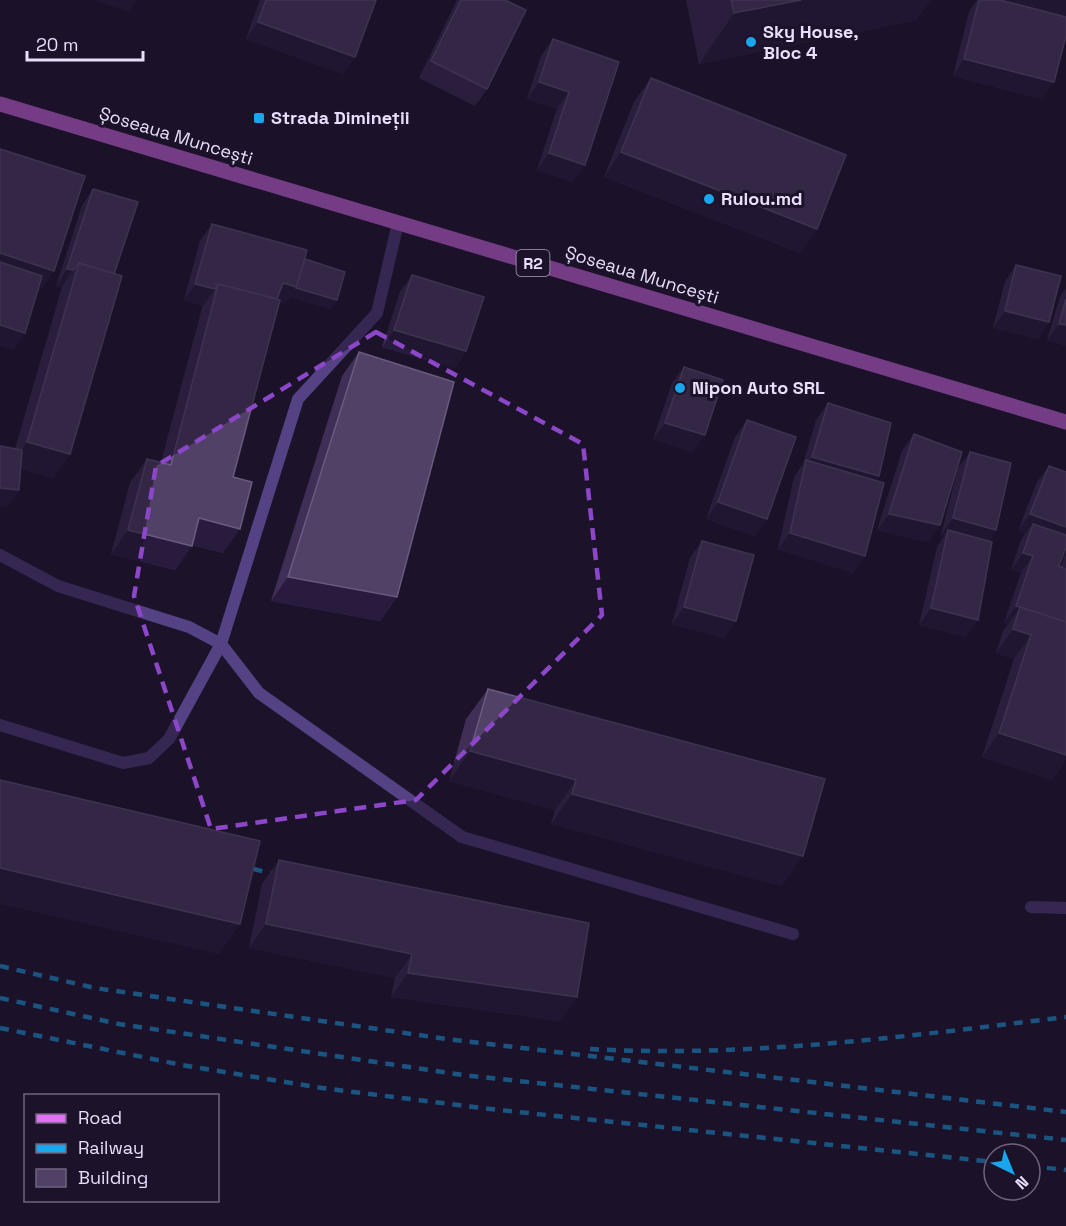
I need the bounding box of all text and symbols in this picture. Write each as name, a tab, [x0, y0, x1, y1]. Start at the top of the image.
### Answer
place label: Sky House, Bloc 4	[763, 20, 859, 64]
scale bar	[27, 24, 142, 62]
text: 20 m	[36, 33, 79, 56]
marker: Sky House, Bloc 4	[744, 35, 758, 49]
street label: Șoseaua Muncești	[97, 101, 256, 170]
place label: Strada Dimineții	[271, 106, 410, 131]
marker: Strada Dimineții	[252, 111, 266, 125]
place label: Rulou.md	[721, 187, 803, 210]
marker: Rulou.md	[702, 192, 716, 206]
street label: Șoseaua Muncești	[563, 240, 722, 309]
road number: R2	[516, 250, 550, 276]
place label: Nipon Auto SRL	[692, 376, 825, 399]
marker: Nipon Auto SRL	[673, 381, 687, 395]
legend	[24, 1094, 219, 1202]
text: Road	[78, 1106, 122, 1129]
text: Railway	[78, 1136, 144, 1159]
north arrow	[982, 1142, 1042, 1202]
text: Building	[78, 1166, 148, 1189]
text: N	[1011, 1171, 1033, 1194]

